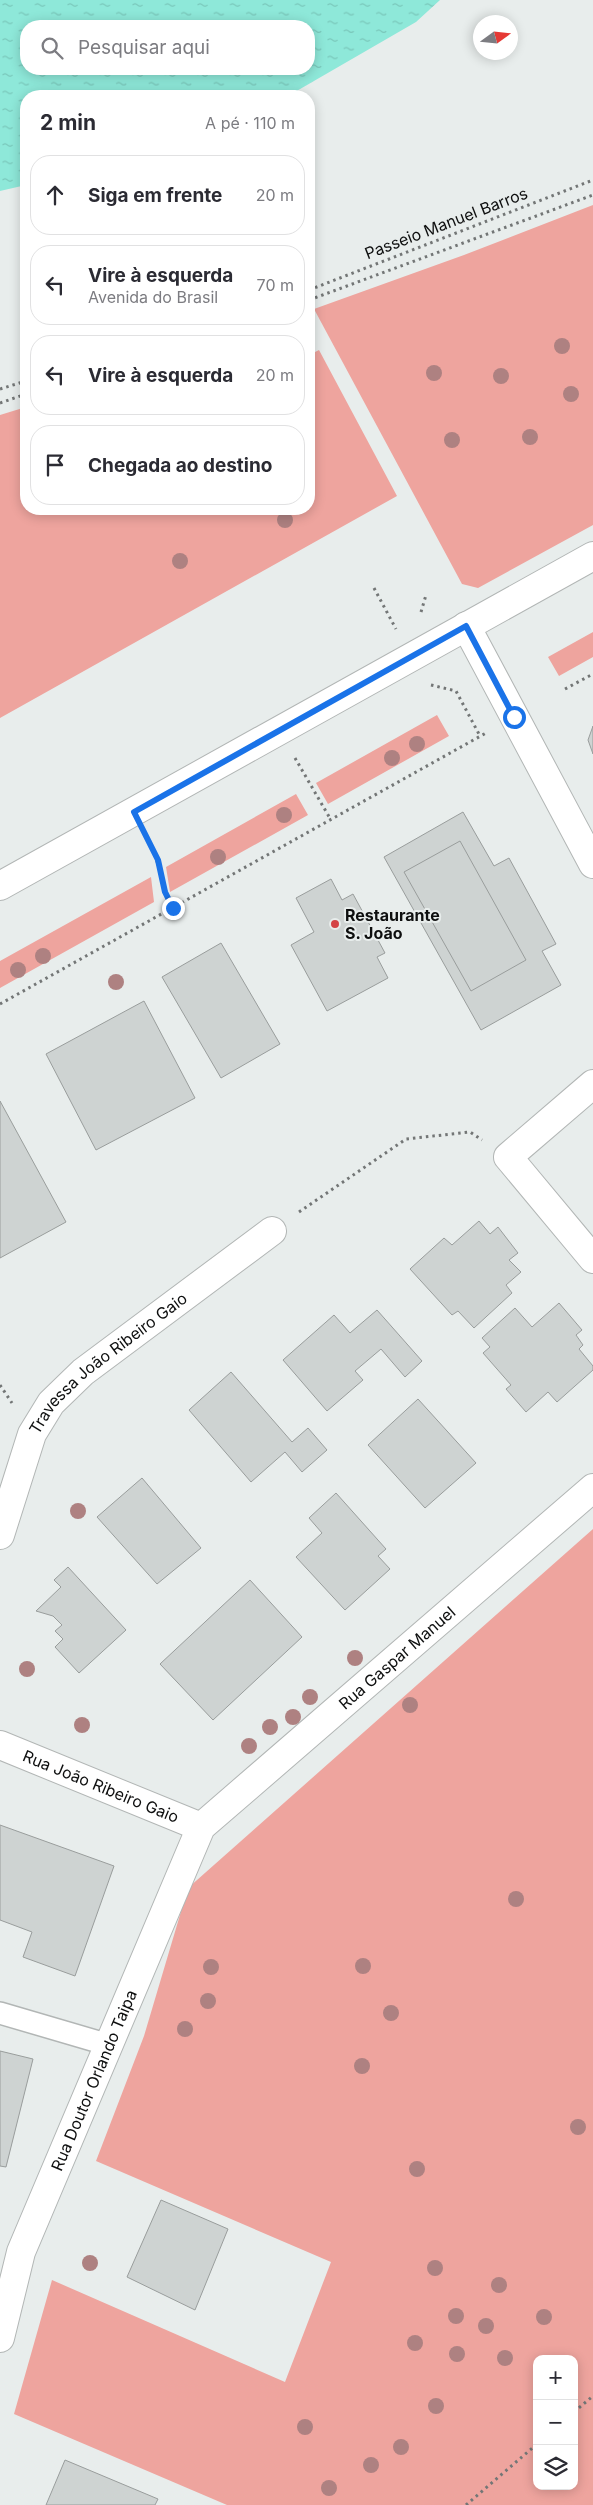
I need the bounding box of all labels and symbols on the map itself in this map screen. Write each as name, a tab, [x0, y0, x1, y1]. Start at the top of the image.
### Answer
north arrow	[473, 15, 518, 60]
street label: Passeio Manuel Barros	[362, 183, 530, 263]
route start	[503, 706, 526, 729]
route end	[162, 897, 185, 920]
place label: Restaurante S. João	[345, 905, 440, 943]
marker: Restaurante S. João	[329, 918, 341, 930]
street label: Travessa João Ribeiro Gaio	[25, 1288, 191, 1437]
street label: Rua Gaspar Manuel	[334, 1602, 459, 1713]
street label: Rua João Ribeiro Gaio	[20, 1745, 182, 1827]
street label: Rua Doutor Orlando Taipa	[47, 1987, 141, 2174]

